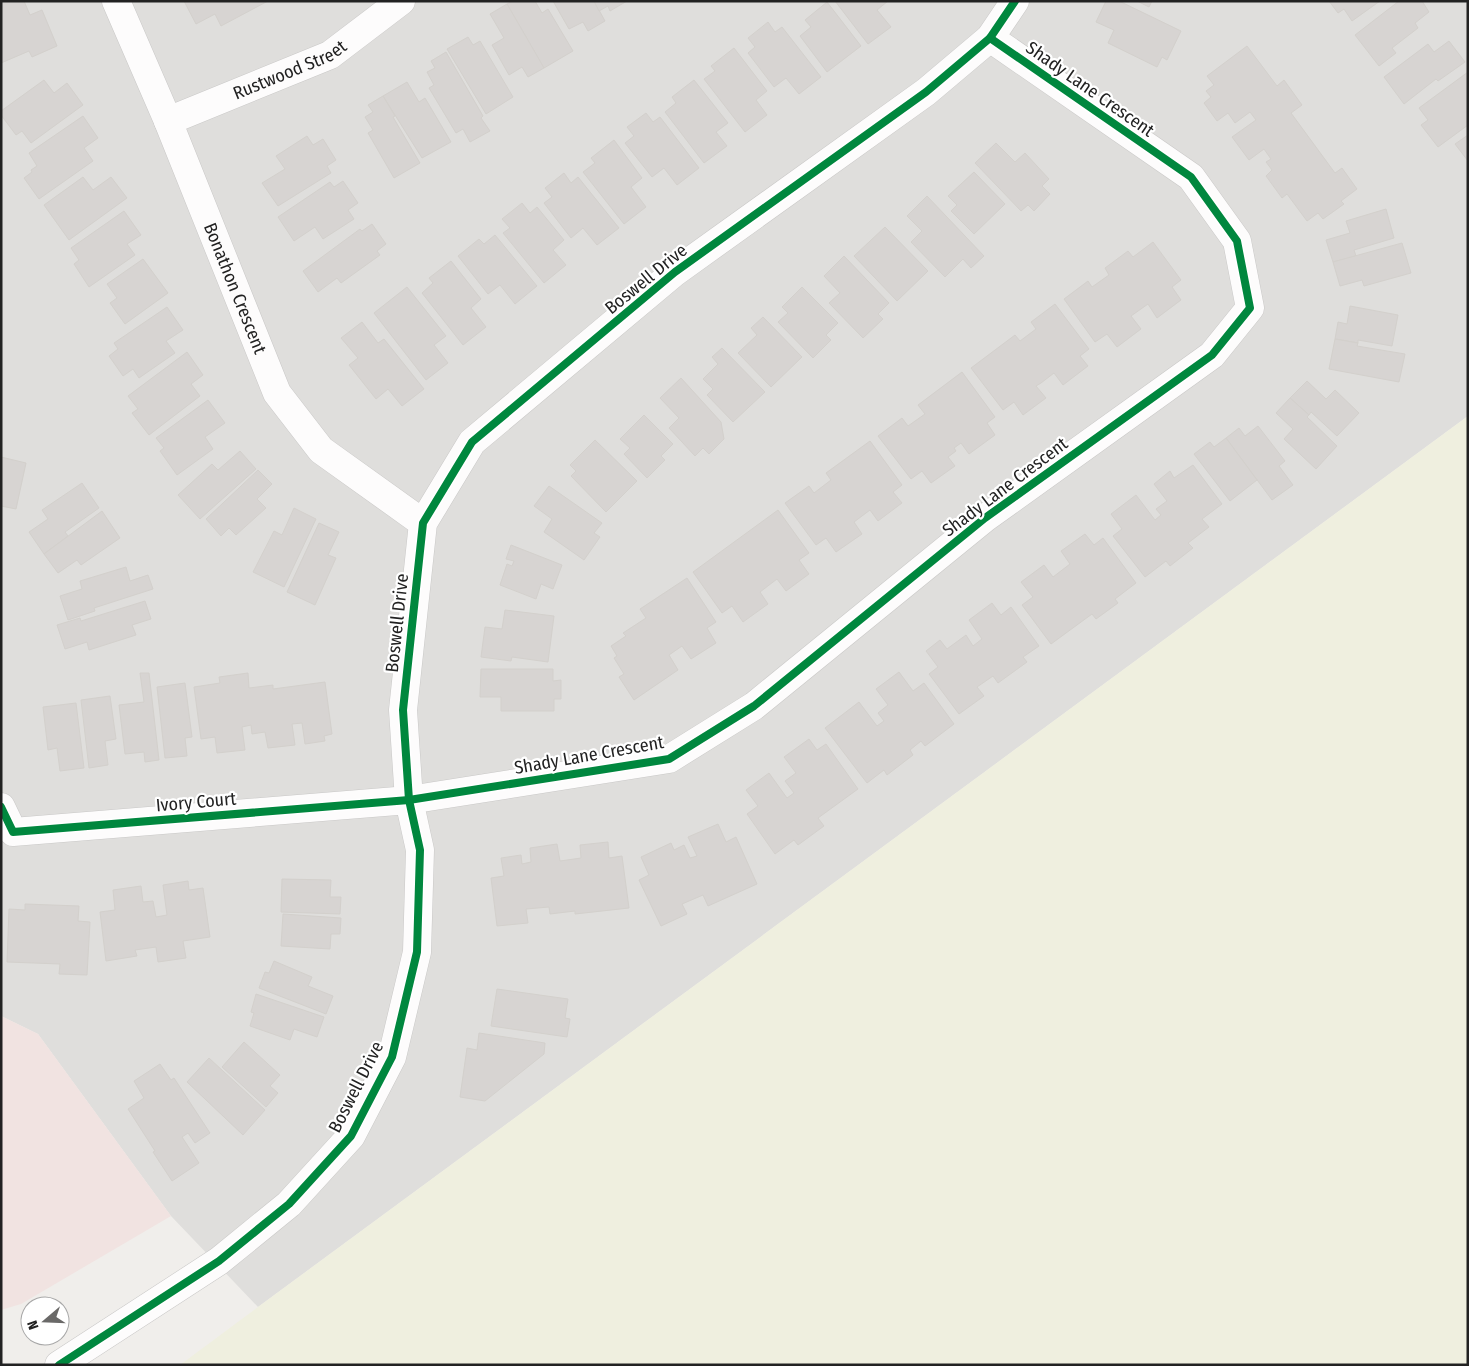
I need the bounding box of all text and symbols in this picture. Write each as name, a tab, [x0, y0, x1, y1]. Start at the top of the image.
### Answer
street label: Rustwood Street	[230, 35, 351, 104]
street label: Shady Lane Crescent	[1022, 37, 1158, 141]
street label: Bonathon Crescent	[199, 220, 271, 357]
street label: Boswell Drive	[600, 239, 692, 319]
street label: Shady Lane Crescent	[938, 433, 1072, 541]
street label: Boswell Drive	[381, 572, 413, 674]
street label: Shady Lane Crescent	[513, 731, 666, 779]
street label: Ivory Court	[155, 788, 237, 816]
street label: Boswell Drive	[324, 1038, 388, 1136]
north arrow	[20, 1296, 70, 1346]
text: N	[24, 1318, 43, 1332]

